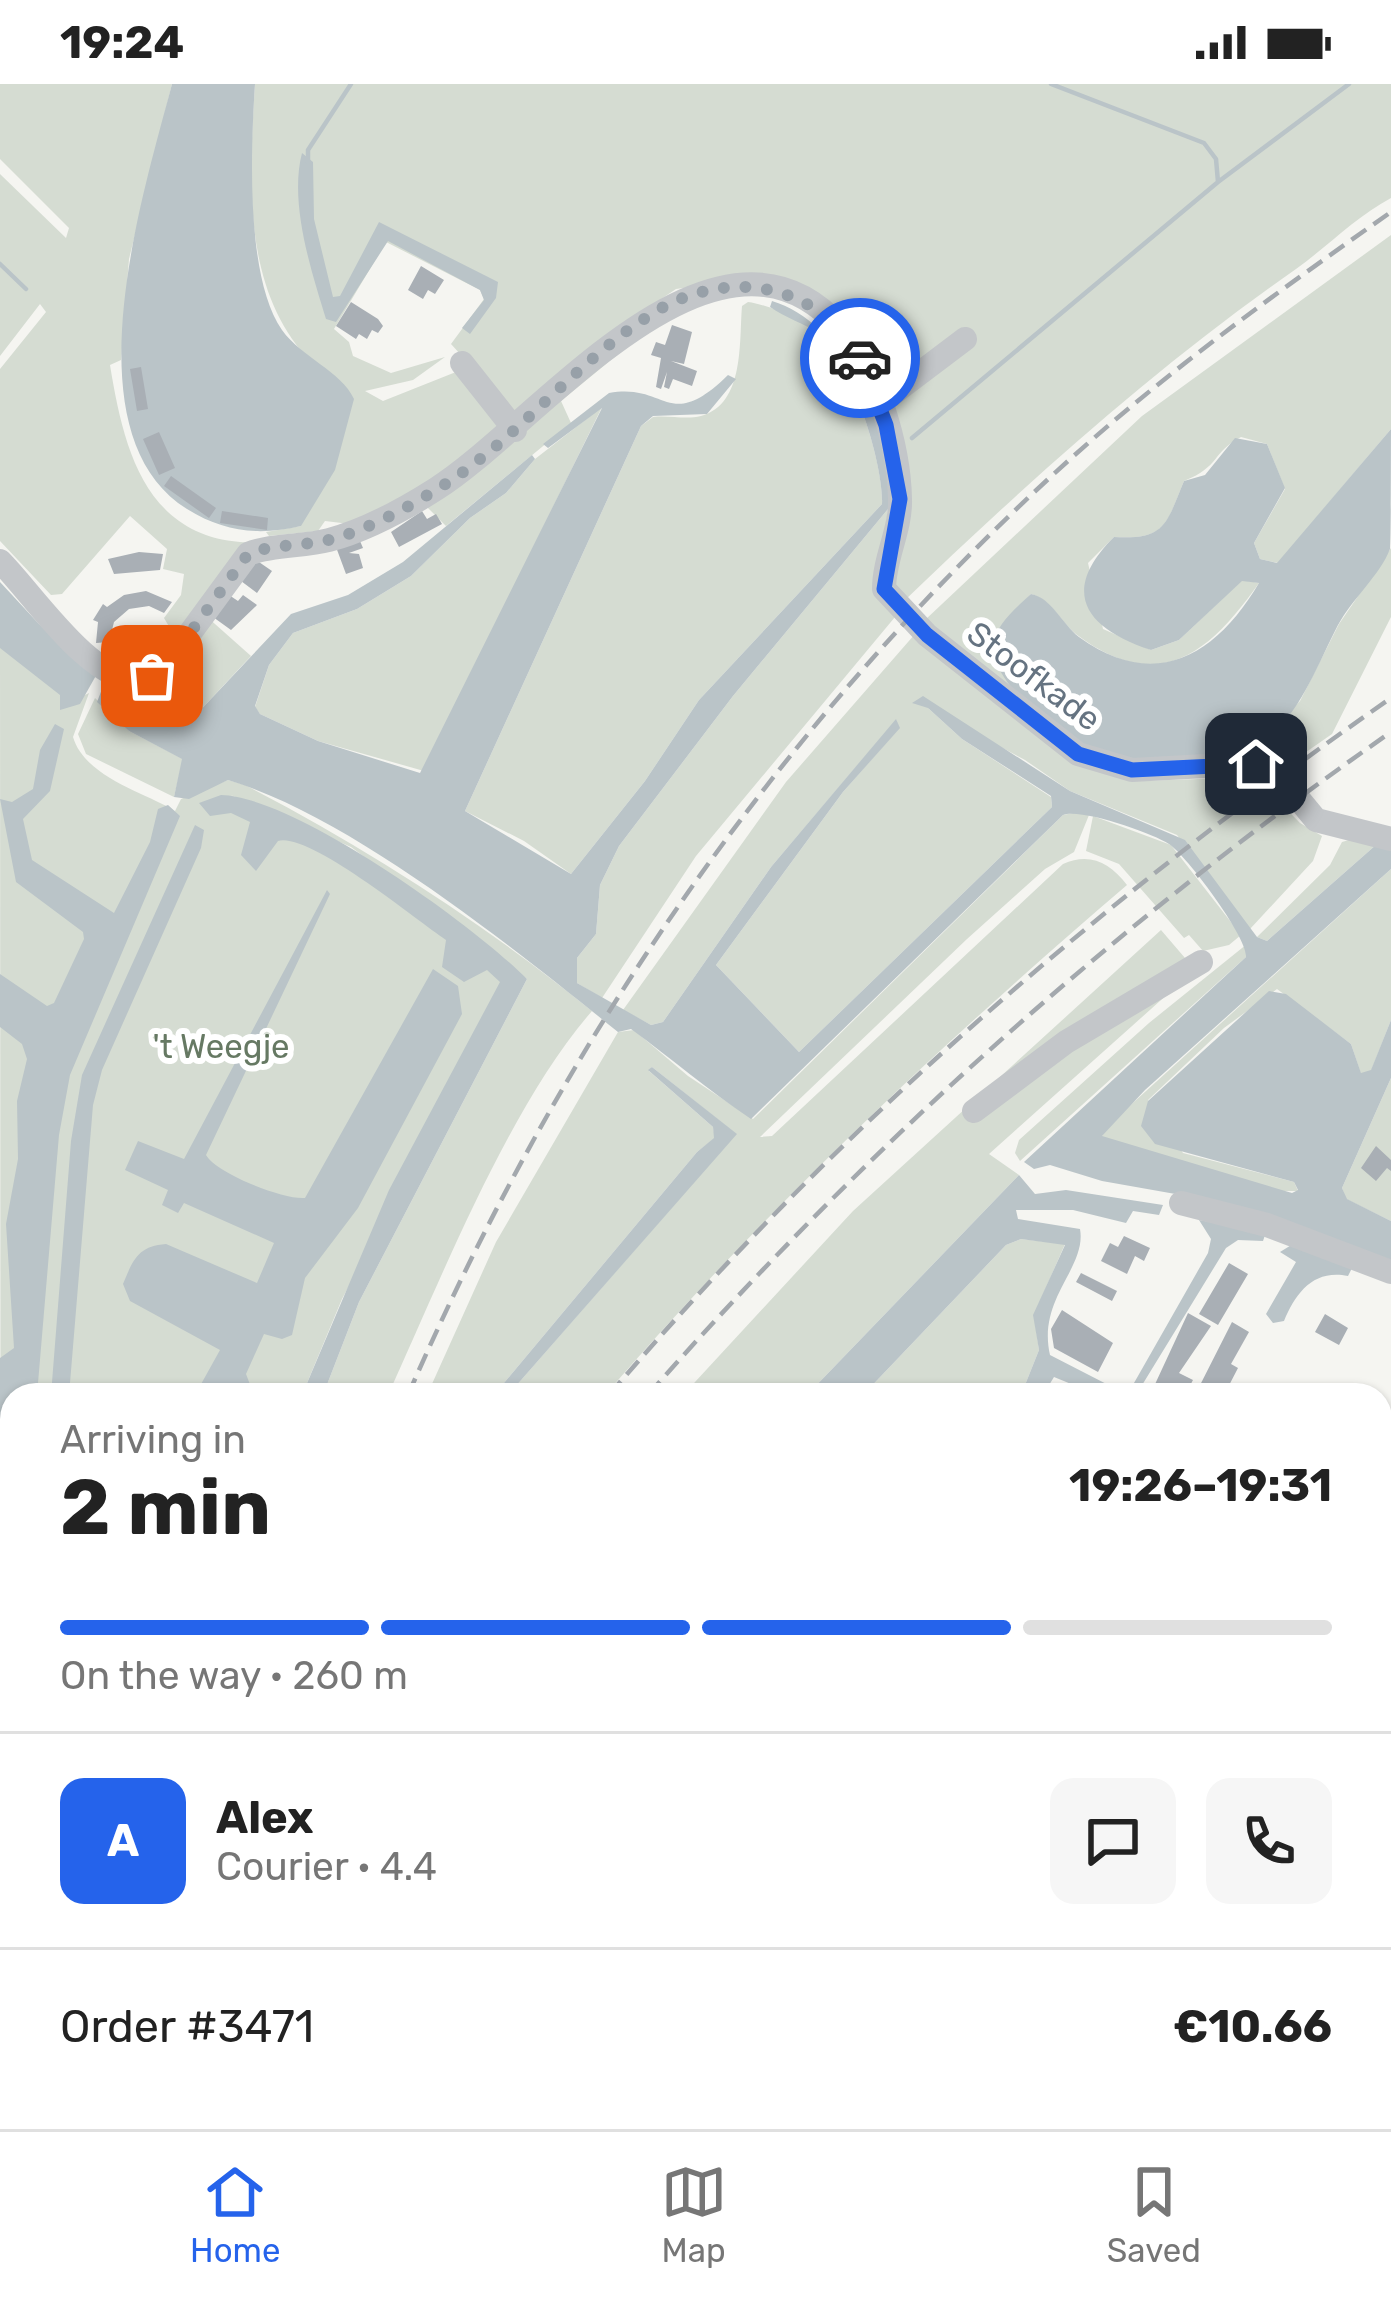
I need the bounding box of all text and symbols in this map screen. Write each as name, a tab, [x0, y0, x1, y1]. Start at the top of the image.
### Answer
text: 19:24	[60, 16, 184, 69]
courier	[800, 298, 920, 418]
icon: car	[827, 325, 893, 391]
street label: Stoofkade	[960, 613, 1108, 739]
pin	[101, 625, 203, 727]
icon: bag	[119, 643, 185, 709]
pin	[1205, 713, 1307, 815]
icon: home	[1223, 731, 1289, 797]
park label: 't Weegje	[152, 1027, 290, 1066]
text: Arriving in	[60, 1417, 246, 1463]
text: 19:26–19:31	[1069, 1459, 1332, 1512]
text: 2 min	[60, 1461, 271, 1554]
text: On the way · 260 m	[60, 1653, 408, 1699]
button: chat	[1050, 1778, 1176, 1904]
button: phone	[1206, 1778, 1332, 1904]
text: Alex	[216, 1791, 314, 1844]
text: A	[107, 1814, 139, 1867]
text: Courier · 4.4	[216, 1844, 437, 1890]
text: Order #3471	[60, 2000, 314, 2053]
text: €10.66	[1173, 2000, 1332, 2053]
tab: Home	[190, 2159, 280, 2270]
tab: Map	[661, 2159, 727, 2270]
tab: Saved	[1107, 2159, 1201, 2270]

